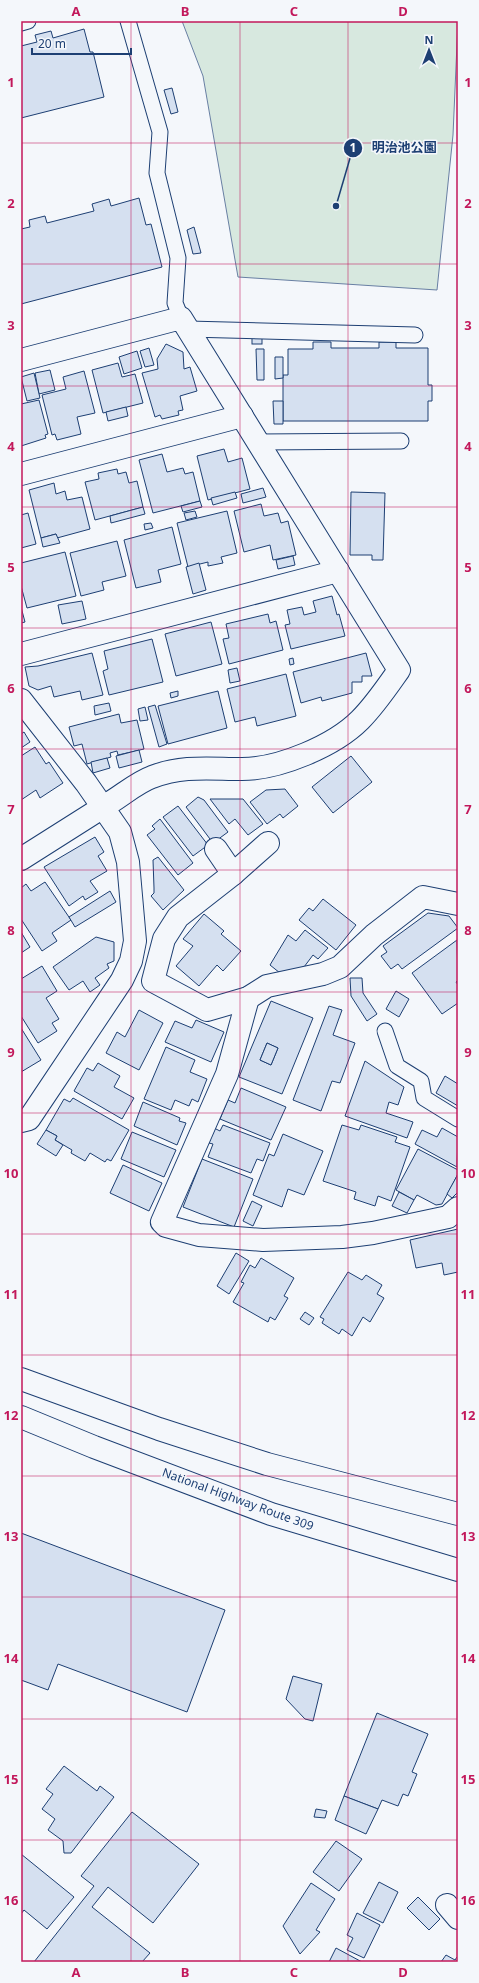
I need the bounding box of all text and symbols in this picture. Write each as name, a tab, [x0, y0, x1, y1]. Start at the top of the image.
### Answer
text: A	[72, 2, 81, 20]
text: B	[181, 2, 189, 20]
text: C	[290, 2, 298, 20]
text: D	[398, 2, 408, 20]
scale bar	[32, 30, 131, 56]
north arrow	[409, 30, 449, 70]
text: N	[425, 32, 433, 47]
text: 20 m	[38, 35, 66, 52]
text: 1	[7, 73, 15, 91]
text: 1	[464, 73, 472, 91]
callout: 明治池公園	[343, 135, 444, 160]
text: 明治池公園	[371, 138, 437, 156]
text: 1	[350, 139, 356, 156]
text: 2	[7, 194, 15, 212]
text: 2	[464, 194, 472, 212]
text: 3	[7, 316, 15, 334]
text: 3	[464, 316, 472, 334]
text: 4	[7, 437, 15, 455]
text: 4	[464, 437, 472, 455]
text: 5	[7, 558, 15, 576]
text: 5	[464, 558, 472, 576]
text: 6	[7, 679, 15, 697]
text: 6	[464, 679, 472, 697]
text: 7	[7, 800, 15, 818]
text: 7	[464, 800, 472, 818]
text: 8	[7, 921, 15, 939]
text: 8	[464, 921, 472, 939]
text: 9	[7, 1043, 15, 1061]
text: 9	[464, 1043, 472, 1061]
text: 10	[4, 1164, 18, 1182]
text: 10	[461, 1164, 475, 1182]
text: 11	[4, 1285, 18, 1303]
text: 11	[461, 1285, 475, 1303]
text: 12	[4, 1406, 18, 1424]
text: 12	[461, 1406, 475, 1424]
street label: National Highway Route 309	[160, 1464, 316, 1534]
text: 13	[4, 1527, 18, 1545]
text: 13	[461, 1527, 475, 1545]
text: 14	[4, 1649, 19, 1667]
text: 14	[461, 1649, 476, 1667]
text: 15	[4, 1770, 18, 1788]
text: 15	[461, 1770, 475, 1788]
text: 16	[4, 1891, 18, 1909]
text: 16	[461, 1891, 475, 1909]
text: A	[72, 1963, 81, 1981]
text: B	[181, 1963, 189, 1981]
text: C	[290, 1963, 298, 1981]
text: D	[398, 1963, 408, 1981]

